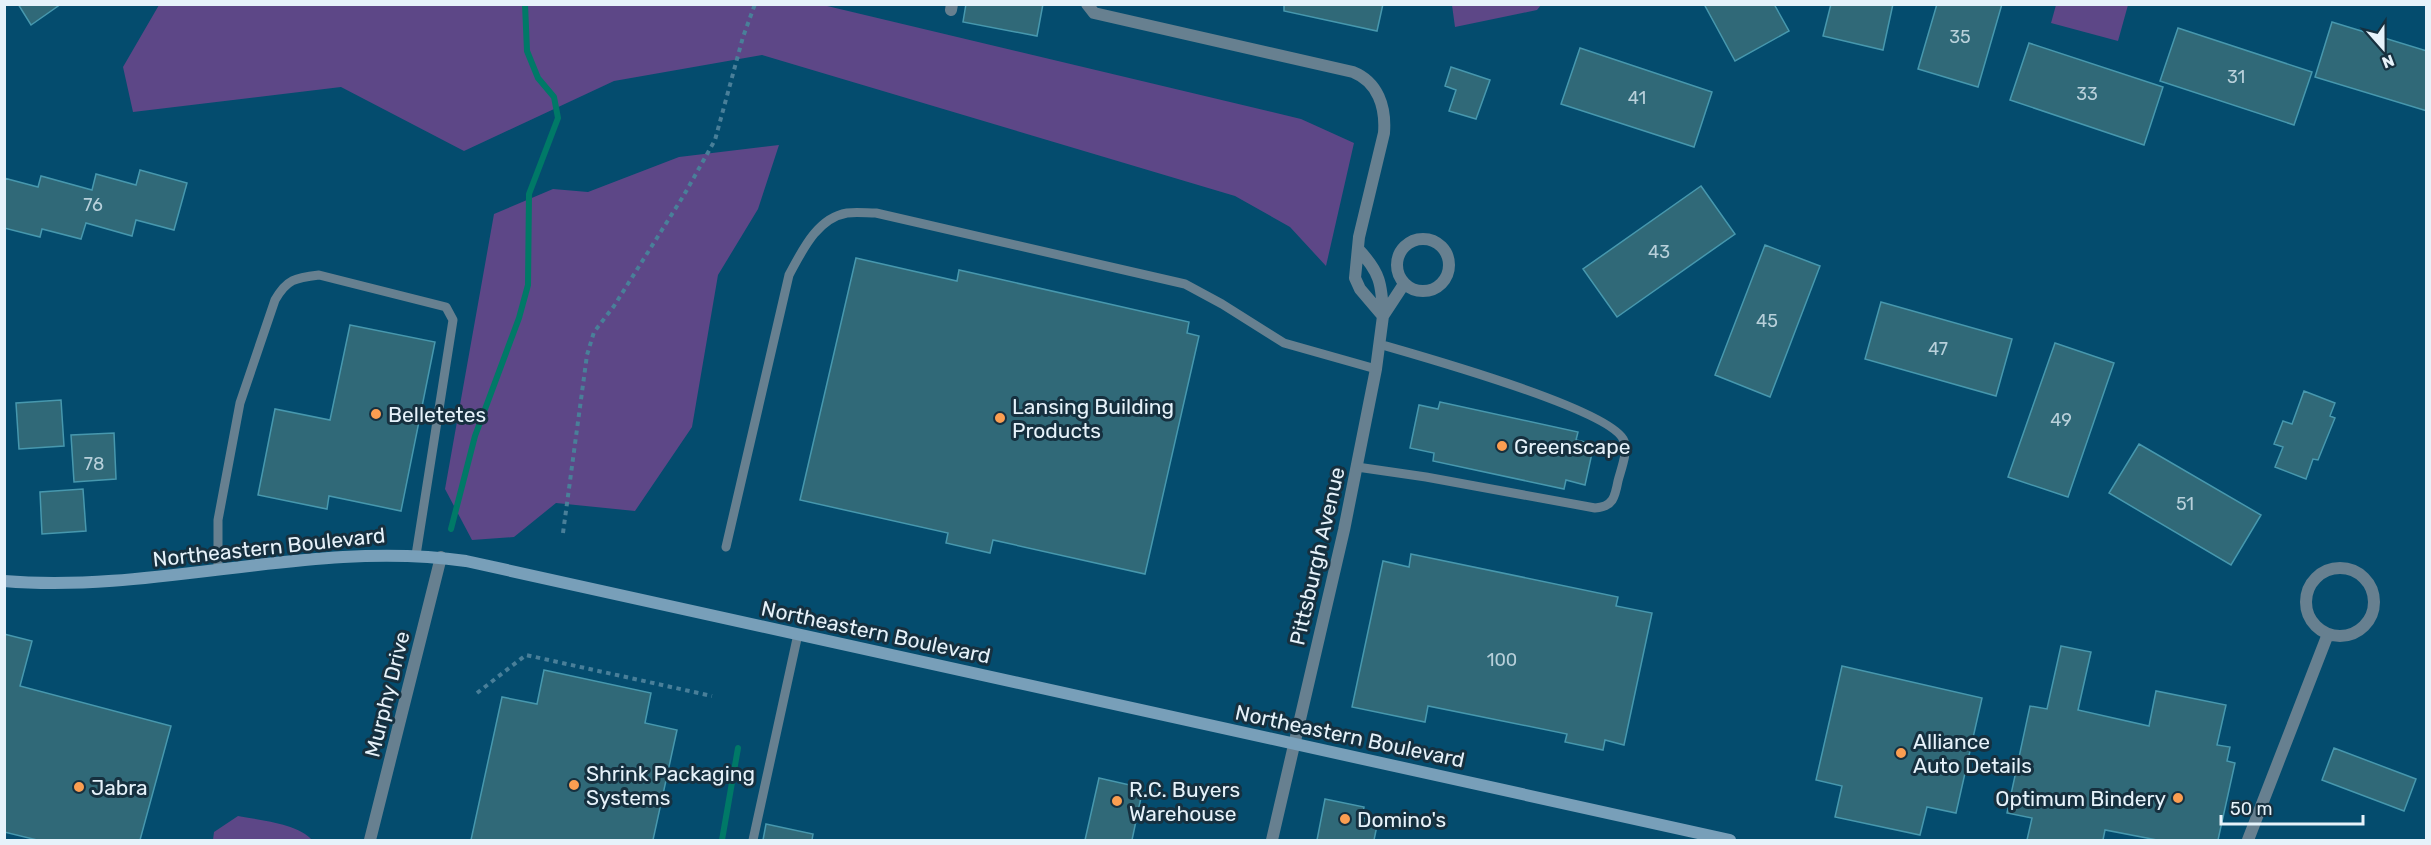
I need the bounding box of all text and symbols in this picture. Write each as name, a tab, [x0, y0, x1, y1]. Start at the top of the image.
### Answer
north arrow	[2353, 18, 2413, 78]
house number: 35	[1949, 26, 1971, 48]
text: N	[2379, 51, 2397, 72]
house number: 31	[2227, 66, 2245, 88]
house number: 33	[2076, 83, 2098, 105]
house number: 41	[1628, 87, 1646, 109]
house number: 76	[83, 194, 103, 216]
house number: 43	[1648, 241, 1670, 263]
house number: 45	[1756, 310, 1778, 332]
house number: 47	[1928, 338, 1948, 360]
place label: Lansing Building Products	[1012, 394, 1174, 443]
place label: Belletetes	[388, 402, 486, 427]
marker: Belletetes	[369, 407, 383, 421]
house number: 49	[2050, 409, 2072, 431]
marker: Lansing Building Products	[993, 411, 1007, 425]
place label: Greenscape	[1514, 434, 1631, 459]
marker: Greenscape	[1495, 439, 1509, 453]
house number: 78	[84, 453, 104, 475]
street label: Pittsburgh Avenue	[1284, 464, 1350, 648]
house number: 51	[2176, 493, 2194, 515]
street label: Northeastern Boulevard	[151, 522, 387, 572]
street label: Northeastern Boulevard	[759, 595, 993, 669]
street label: Murphy Drive	[359, 628, 415, 760]
house number: 100	[1487, 649, 1517, 671]
street label: Northeastern Boulevard	[1233, 699, 1467, 773]
place label: Alliance Auto Details	[1913, 729, 2032, 778]
marker: Alliance Auto Details	[1894, 746, 1908, 760]
place label: Shrink Packaging Systems	[586, 761, 755, 810]
place label: Jabra	[91, 775, 148, 800]
place label: R.C. Buyers Warehouse	[1129, 777, 1240, 826]
marker: Shrink Packaging Systems	[567, 778, 581, 792]
marker: Jabra	[72, 780, 86, 794]
place label: Optimum Bindery	[1995, 786, 2166, 811]
scale bar	[2221, 788, 2364, 826]
marker: Optimum Bindery	[2171, 791, 2185, 805]
marker: R.C. Buyers Warehouse	[1110, 794, 1124, 808]
text: 50 m	[2230, 798, 2273, 820]
place label: Domino's	[1357, 807, 1446, 832]
marker: Domino's	[1338, 812, 1352, 826]

